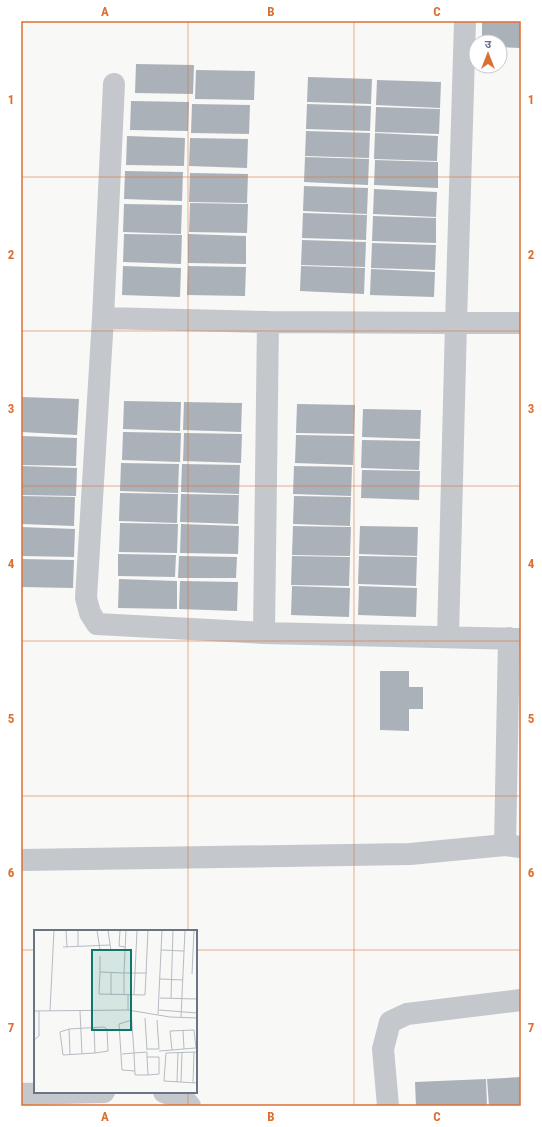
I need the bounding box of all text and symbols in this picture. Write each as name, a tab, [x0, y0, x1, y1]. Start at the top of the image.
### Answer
text: A	[101, 4, 109, 19]
text: B	[267, 4, 275, 19]
text: C	[433, 4, 441, 19]
north arrow	[468, 34, 508, 74]
text: उ	[485, 38, 492, 51]
text: 1	[8, 92, 14, 107]
text: 1	[528, 92, 534, 107]
text: 2	[8, 247, 15, 262]
text: 2	[528, 247, 535, 262]
text: 3	[8, 401, 14, 416]
text: 3	[528, 401, 534, 416]
text: 4	[8, 556, 15, 571]
text: 4	[528, 556, 535, 571]
text: 5	[8, 711, 15, 726]
text: 5	[528, 711, 535, 726]
text: 6	[8, 865, 15, 880]
text: 6	[528, 865, 535, 880]
inset map	[34, 930, 197, 1093]
text: 7	[8, 1020, 15, 1035]
text: 7	[528, 1020, 535, 1035]
text: A	[101, 1109, 109, 1124]
text: B	[267, 1109, 275, 1124]
text: C	[433, 1109, 441, 1124]

